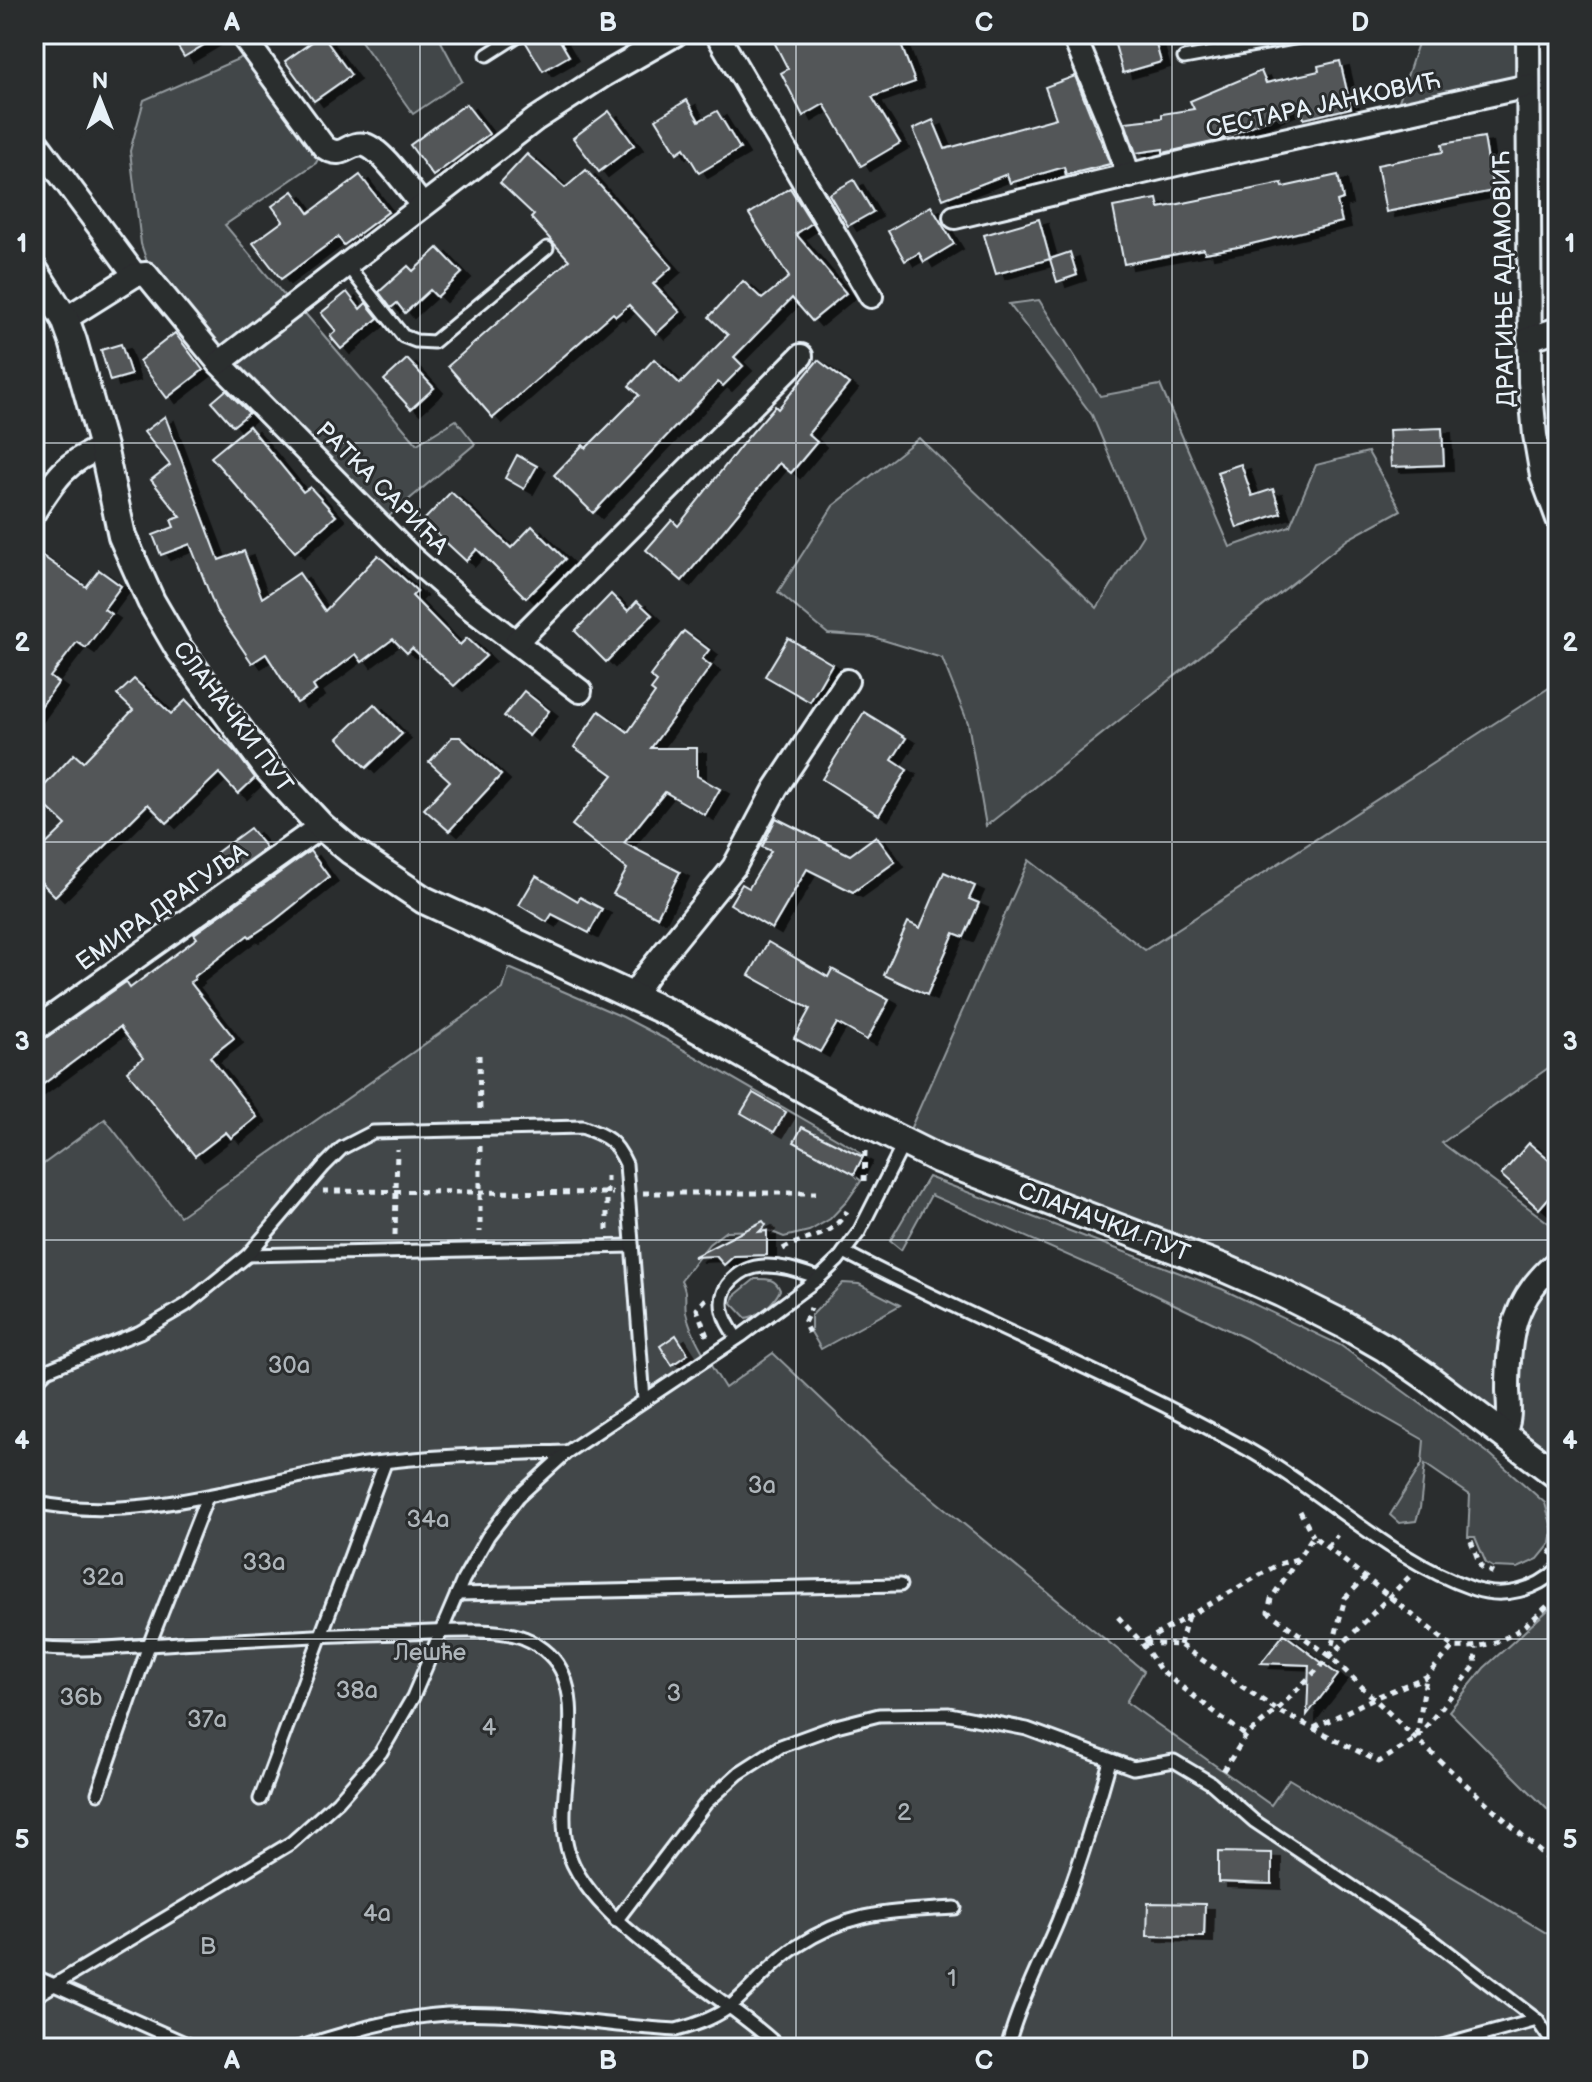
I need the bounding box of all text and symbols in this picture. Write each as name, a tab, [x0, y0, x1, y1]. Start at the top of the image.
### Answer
text: A	[223, 8, 240, 39]
text: B	[599, 8, 617, 39]
text: C	[975, 8, 993, 39]
text: D	[1351, 8, 1369, 39]
north arrow	[60, 60, 140, 140]
street label: СЕСТАРА ЈАНКОВИЋ	[1203, 66, 1443, 144]
text: N	[92, 68, 108, 95]
street label: ДРАГИЊЕ АДАМОВИЋ	[1487, 151, 1521, 407]
text: 1	[17, 229, 27, 260]
text: 1	[1565, 229, 1575, 260]
street label: РАТКА САРИЋА	[310, 416, 455, 561]
text: 2	[14, 628, 30, 659]
text: 2	[1562, 628, 1578, 659]
street label: СЛАНАЧКИ ПУТ	[167, 636, 299, 798]
street label: ЕМИРА ДРАГУЉА	[71, 837, 254, 977]
text: 3	[14, 1027, 30, 1058]
text: 3	[1562, 1027, 1578, 1058]
street label: СЛАНАЧКИ ПУТ	[1014, 1176, 1194, 1268]
park label: 30a	[268, 1351, 310, 1380]
text: 4	[14, 1426, 30, 1457]
text: 4	[1562, 1426, 1578, 1457]
park label: 3a	[748, 1471, 776, 1500]
park label: 34a	[407, 1505, 449, 1534]
park label: 33a	[242, 1548, 286, 1577]
park label: 32a	[82, 1563, 124, 1592]
park label: Лешће	[393, 1638, 466, 1667]
park label: 38a	[336, 1676, 378, 1705]
park label: 3	[667, 1679, 681, 1708]
park label: 36b	[60, 1683, 102, 1712]
park label: 37a	[187, 1705, 227, 1734]
park label: 4	[482, 1713, 497, 1742]
park label: 2	[897, 1798, 911, 1827]
text: 5	[14, 1825, 30, 1856]
text: 5	[1562, 1825, 1578, 1856]
park label: 4a	[363, 1899, 391, 1928]
park label: B	[200, 1932, 216, 1961]
park label: 1	[947, 1964, 957, 1993]
text: A	[223, 2046, 240, 2077]
text: B	[599, 2046, 617, 2077]
text: C	[975, 2046, 993, 2077]
text: D	[1351, 2046, 1369, 2077]

